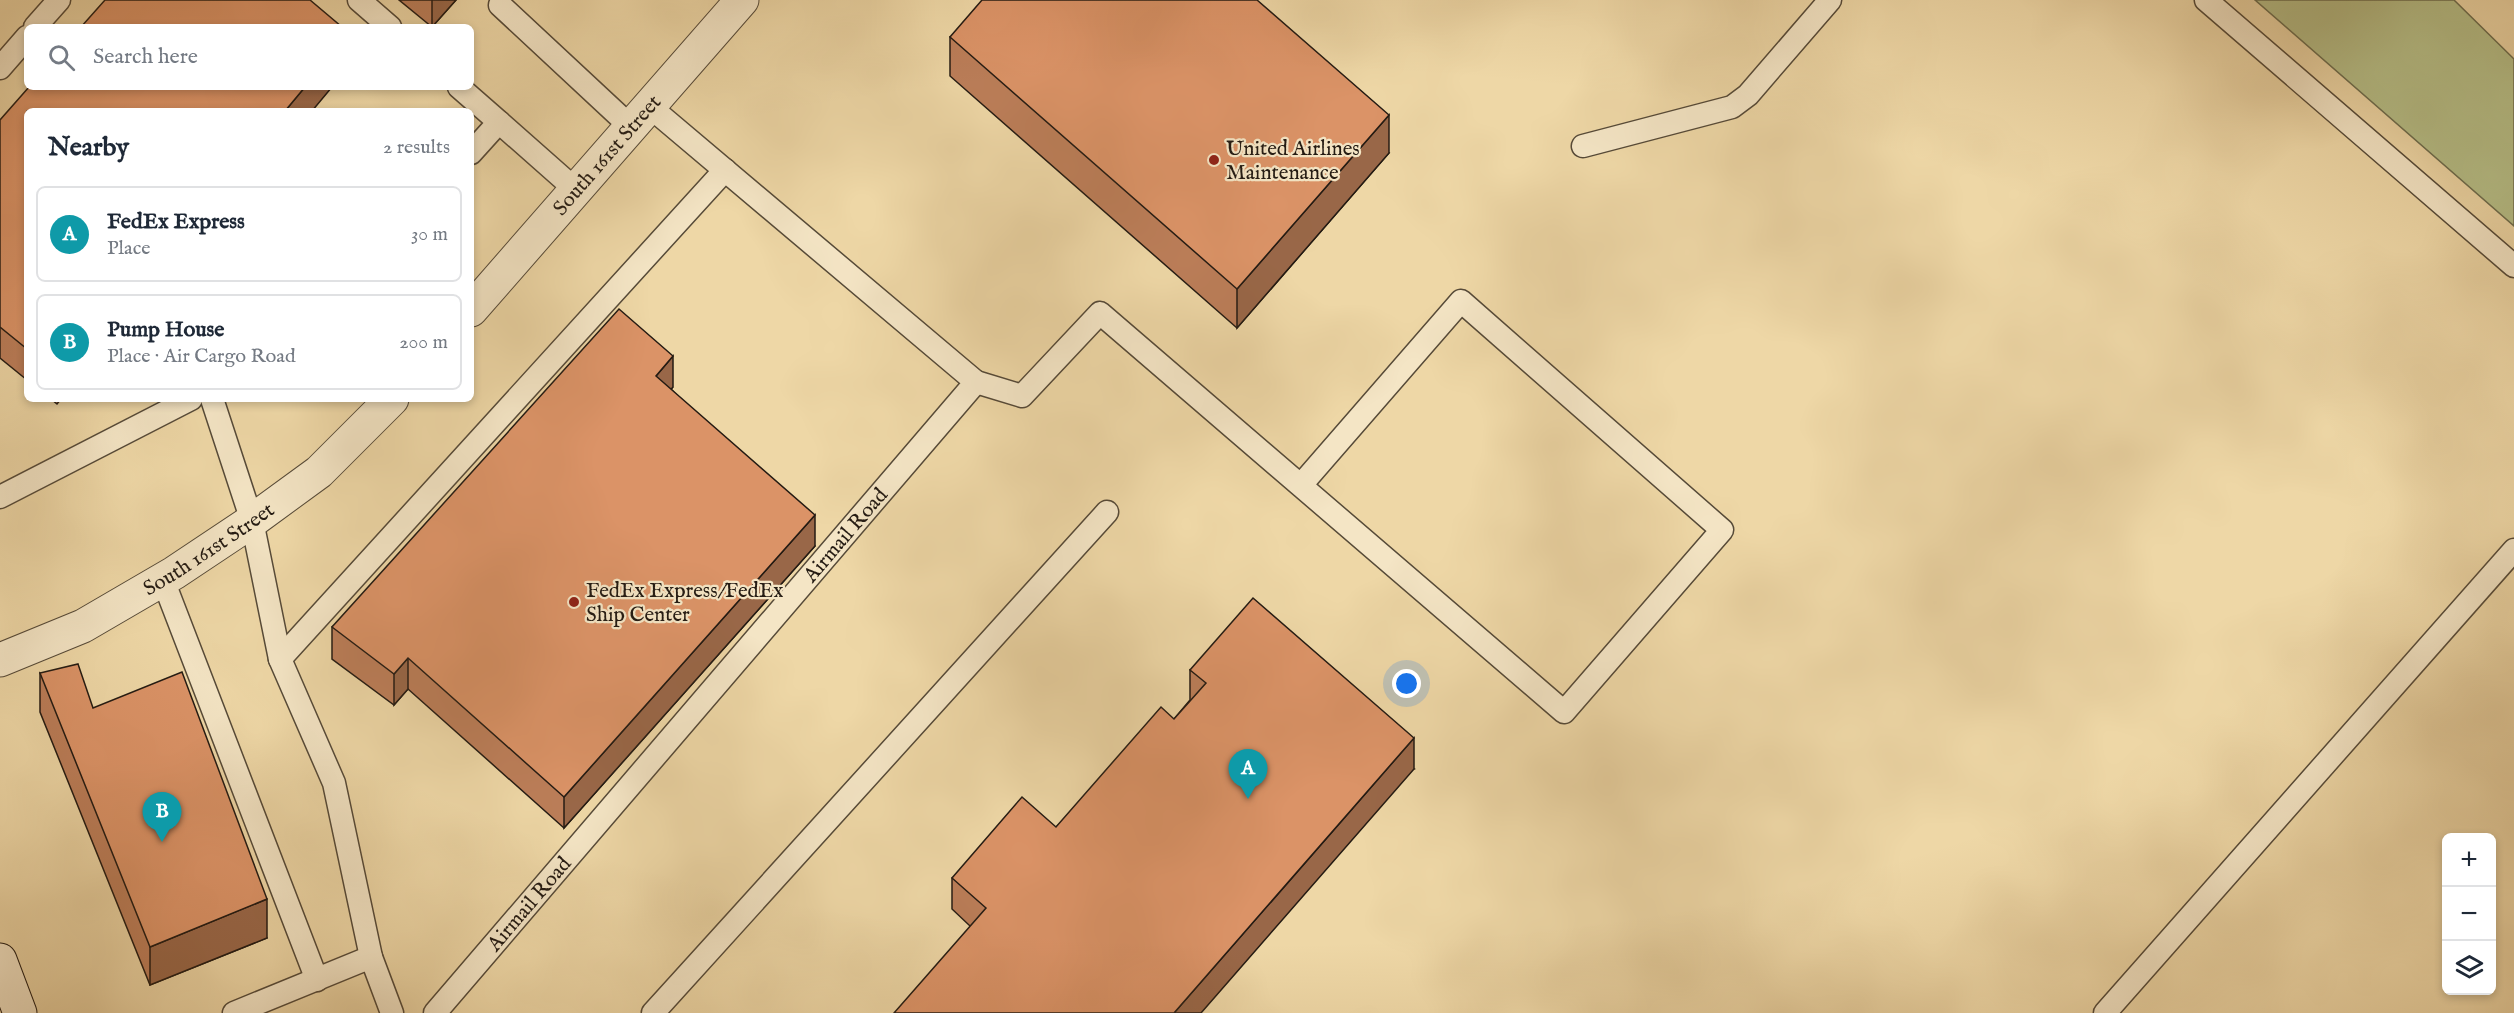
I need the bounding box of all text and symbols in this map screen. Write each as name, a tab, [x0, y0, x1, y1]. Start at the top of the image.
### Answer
search box	[24, 24, 474, 90]
icon: search	[45, 41, 78, 74]
text: Search here	[93, 43, 198, 71]
street label: South 161st Street	[548, 90, 668, 222]
text: Nearby	[48, 131, 129, 164]
text: 2 results	[383, 135, 450, 160]
place label: United Airlines Maintenance	[1226, 136, 1360, 187]
marker: United Airlines Maintenance	[1207, 153, 1221, 167]
text: FedEx Express	[107, 208, 245, 236]
text: A	[63, 222, 76, 247]
text: 30 m	[411, 222, 448, 247]
text: Place	[107, 236, 150, 261]
text: Pump House	[107, 316, 224, 344]
text: B	[63, 330, 76, 355]
text: 200 m	[399, 330, 448, 355]
text: Place · Air Cargo Road	[107, 344, 296, 369]
street label: Airmail Road	[797, 482, 895, 589]
street label: South 161st Street	[139, 497, 280, 603]
place label: FedEx Express/FedEx Ship Center	[586, 578, 784, 629]
marker: FedEx Express/FedEx Ship Center	[567, 595, 581, 609]
your location	[1392, 669, 1421, 698]
pin: A	[1228, 750, 1268, 799]
pin: B	[142, 792, 182, 842]
map controls	[2442, 833, 2496, 995]
button: +	[2442, 833, 2496, 887]
street label: Airmail Road	[481, 851, 578, 958]
button: −	[2442, 887, 2496, 941]
button: layers	[2442, 941, 2496, 995]

